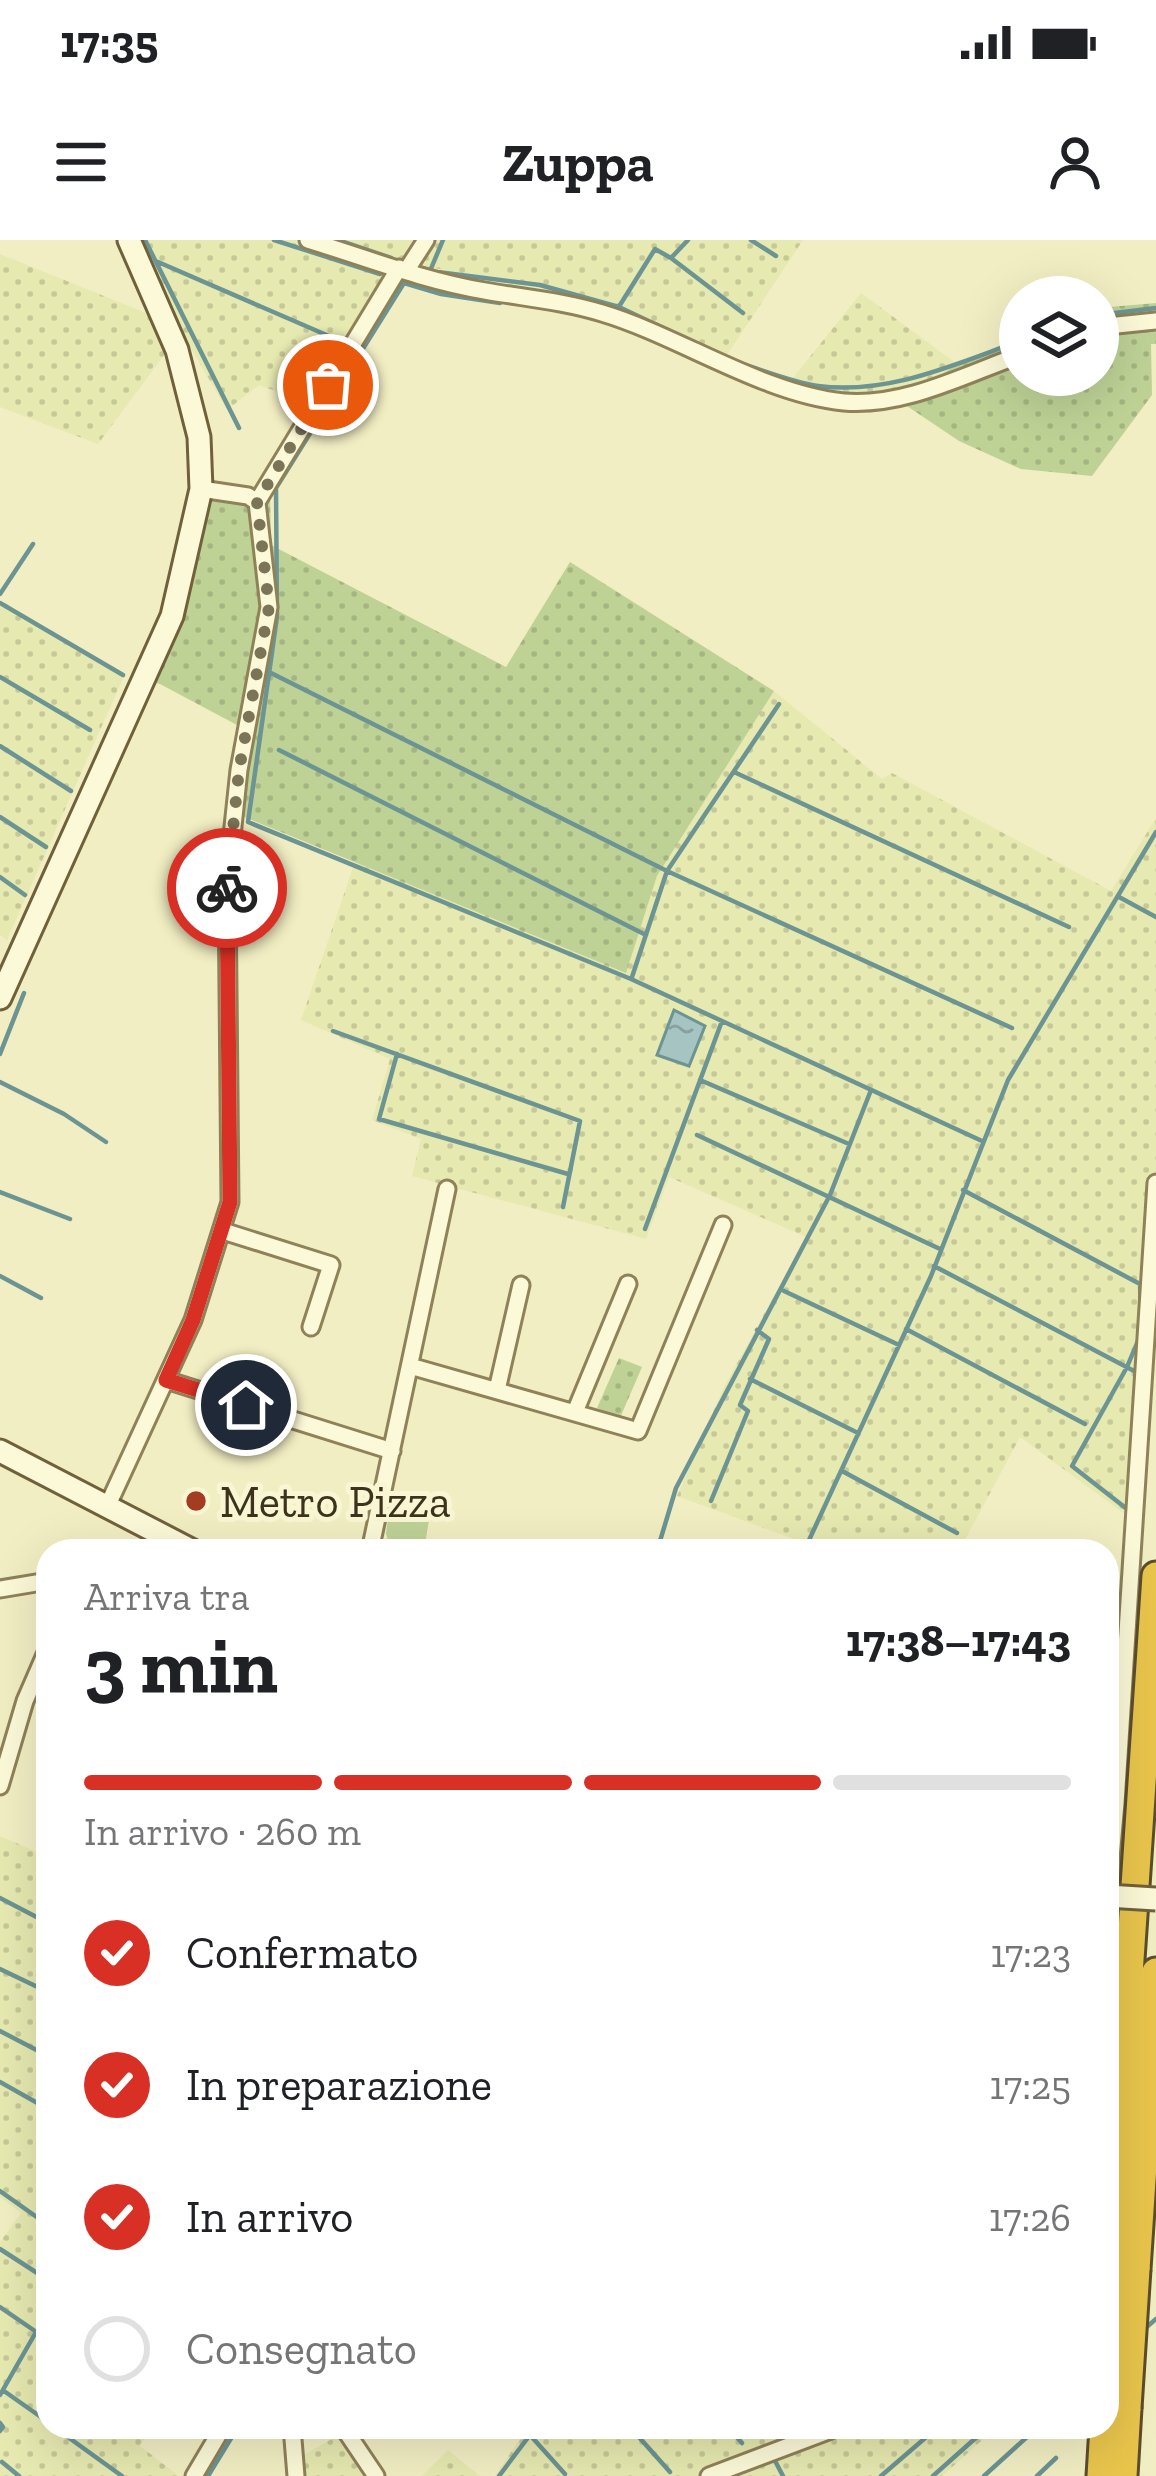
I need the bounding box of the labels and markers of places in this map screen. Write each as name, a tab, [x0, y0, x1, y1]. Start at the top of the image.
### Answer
pin	[277, 334, 379, 436]
pin	[195, 1354, 297, 1456]
place label: Metro Pizza	[220, 1475, 451, 1529]
marker: Metro Pizza	[183, 1488, 209, 1514]

